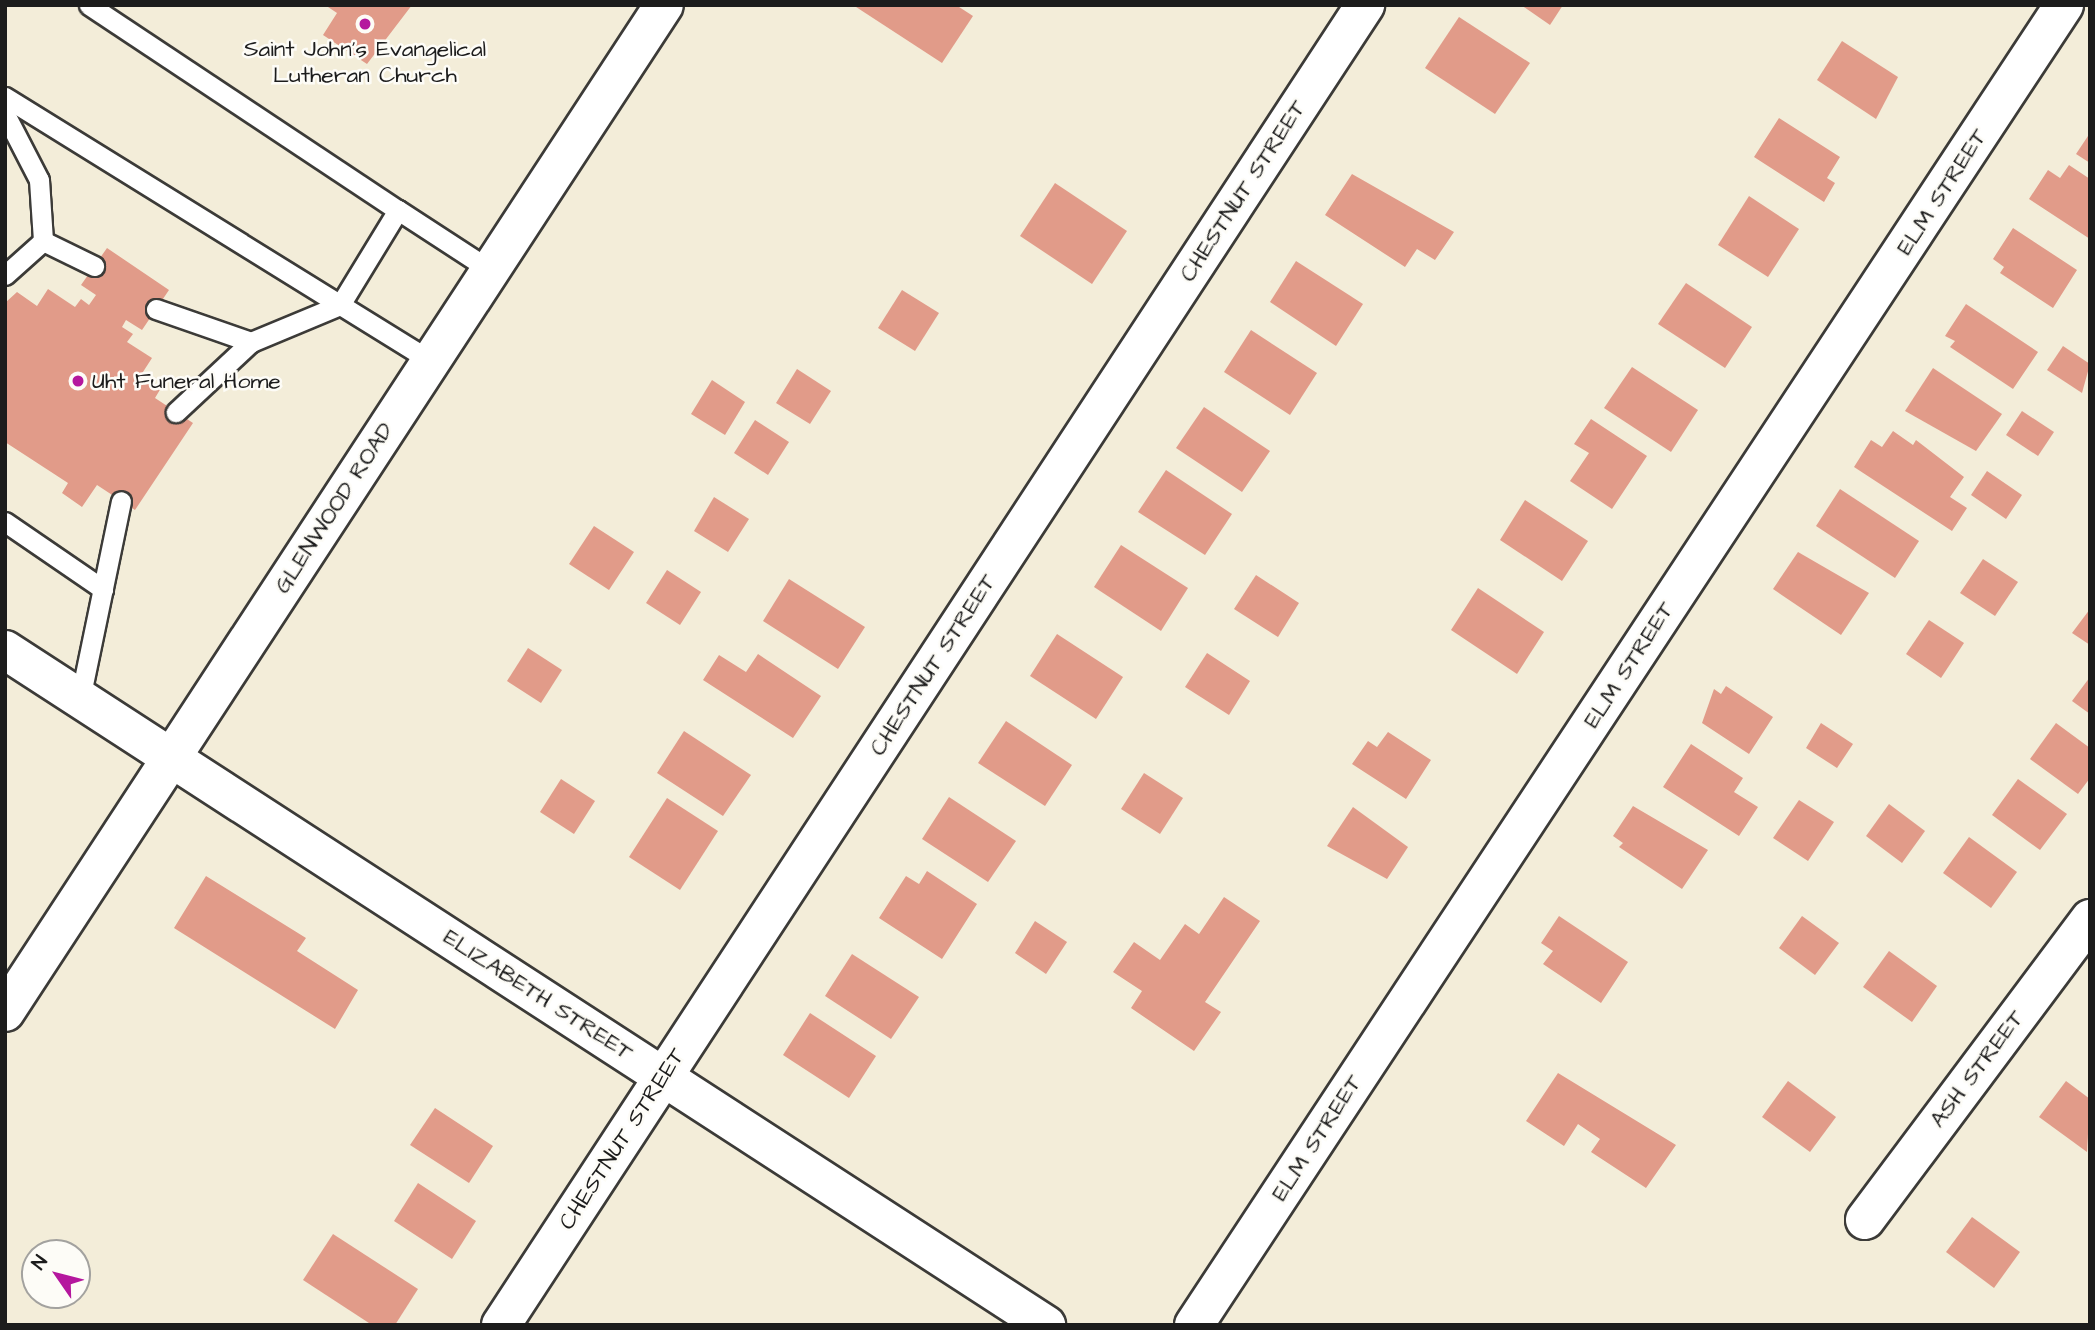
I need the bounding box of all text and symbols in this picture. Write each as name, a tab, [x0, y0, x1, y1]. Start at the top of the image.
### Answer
marker: Saint John's Evangelical Lutheran Church	[357, 16, 373, 32]
place label: Saint John's Evangelical Lutheran Church	[244, 35, 486, 89]
street label: CHESTNUT STREET	[1174, 95, 1312, 287]
street label: ELM STREET	[1891, 124, 1993, 260]
place label: Uht Funeral Home	[92, 367, 281, 395]
marker: Uht Funeral Home	[70, 373, 86, 389]
street label: GLENWOOD ROAD	[269, 417, 399, 599]
street label: CHESTNUT STREET	[864, 569, 1002, 761]
street label: ELM STREET	[1578, 597, 1680, 733]
street label: ELIZABETH STREET	[438, 923, 638, 1067]
street label: ASH STREET	[1924, 1005, 2030, 1133]
street label: CHESTNUT STREET	[553, 1043, 691, 1235]
street label: ELM STREET	[1266, 1070, 1368, 1206]
north arrow	[21, 1239, 91, 1309]
text: N	[26, 1250, 54, 1275]

